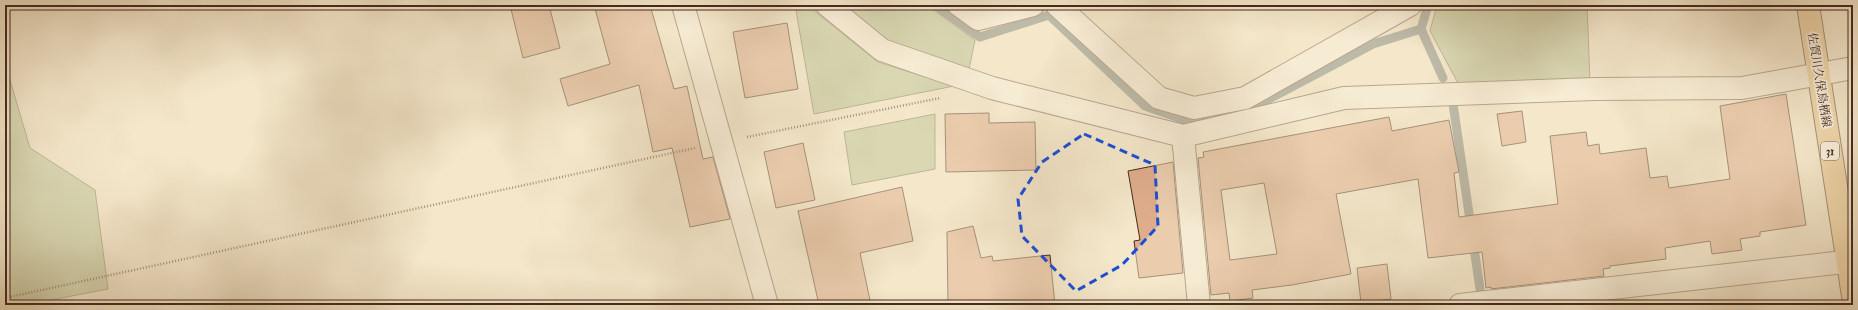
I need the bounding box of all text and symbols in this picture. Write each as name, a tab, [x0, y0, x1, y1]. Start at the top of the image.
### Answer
street label: 佐賀川久保鳥栖線	[1804, 31, 1834, 129]
road number: 31	[1821, 142, 1839, 160]

